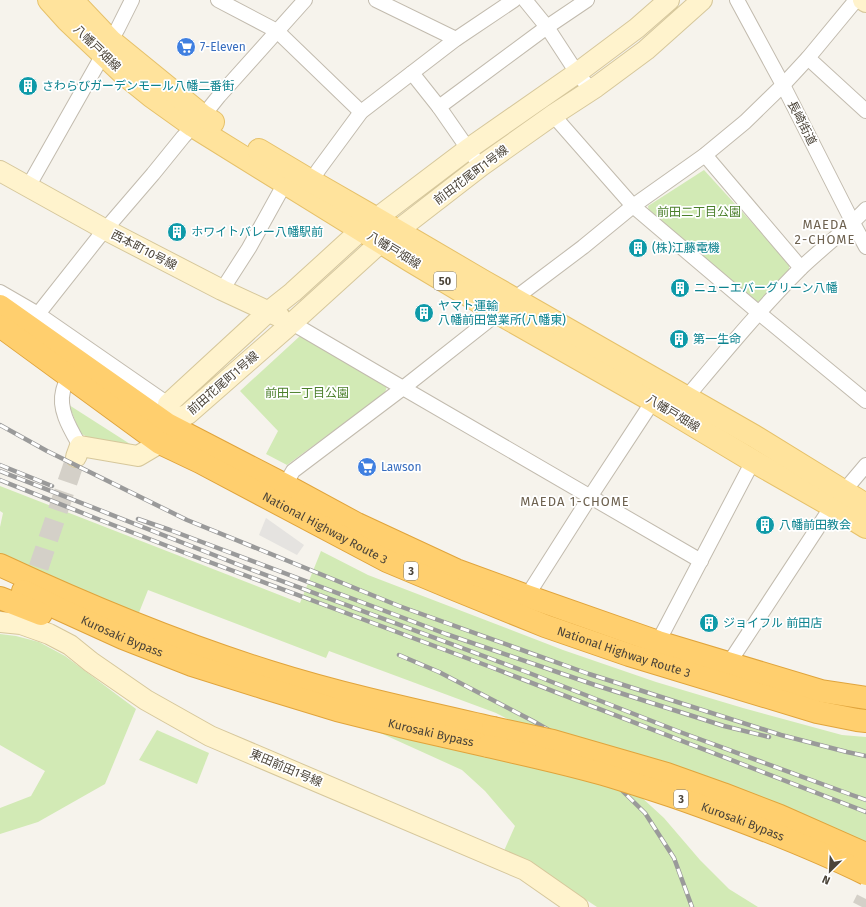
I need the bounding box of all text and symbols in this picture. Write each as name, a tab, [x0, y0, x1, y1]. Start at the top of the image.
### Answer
street label: 八幡戸畑線	[71, 22, 123, 74]
supermarket icon: 7-Eleven	[175, 36, 197, 58]
place label: 7-Eleven	[200, 40, 246, 54]
building icon: さわらびガーデンモール八幡二番街	[17, 75, 39, 97]
place label: さわらびガーデンモール八幡二番街	[42, 79, 234, 93]
street label: 長崎街道	[785, 98, 819, 148]
street label: 前田花尾町1号線	[431, 143, 511, 207]
park label: 前田二丁目公園	[657, 205, 741, 219]
district label: MAEDA 2-CHOME	[795, 217, 855, 247]
building icon: ホワイトバレー八幡駅前	[166, 221, 188, 243]
place label: ホワイトバレー八幡駅前	[191, 225, 323, 239]
street label: 西本町10号線	[109, 227, 179, 273]
street label: 八幡戸畑線	[365, 229, 423, 271]
building icon: (株)江藤電機	[627, 237, 649, 259]
place label: (株)江藤電機	[652, 241, 720, 255]
road number: 50	[434, 272, 456, 290]
building icon: ニューエバーグリーン八幡	[669, 277, 691, 299]
place label: ニューエバーグリーン八幡	[694, 281, 837, 295]
place label: ヤマト運輸 八幡前田営業所(八幡東)	[438, 299, 566, 327]
building icon: ヤマト運輸 八幡前田営業所(八幡東)	[413, 302, 435, 324]
building icon: 第一生命	[668, 328, 690, 350]
place label: 第一生命	[693, 332, 741, 346]
street label: 前田花尾町1号線	[185, 348, 261, 418]
park label: 前田一丁目公園	[265, 386, 349, 400]
street label: 八幡戸畑線	[644, 392, 702, 434]
supermarket icon: Lawson	[356, 456, 378, 478]
place label: Lawson	[381, 460, 422, 474]
street label: National Highway Route 3	[260, 489, 390, 567]
district label: MAEDA 1-CHOME	[520, 494, 630, 509]
building icon: 八幡前田教会	[754, 514, 776, 536]
place label: 八幡前田教会	[779, 518, 851, 532]
road number: 3	[404, 562, 418, 580]
building icon: ジョイフル 前田店	[698, 612, 720, 634]
street label: Kurosaki Bypass	[79, 613, 165, 660]
place label: ジョイフル 前田店	[723, 616, 822, 630]
street label: National Highway Route 3	[555, 624, 692, 680]
street label: Kurosaki Bypass	[386, 716, 476, 750]
street label: 東田前田1号線	[248, 746, 324, 790]
road number: 3	[674, 790, 688, 808]
street label: Kurosaki Bypass	[699, 800, 787, 844]
north arrow	[810, 851, 850, 891]
text: N	[820, 872, 832, 887]

